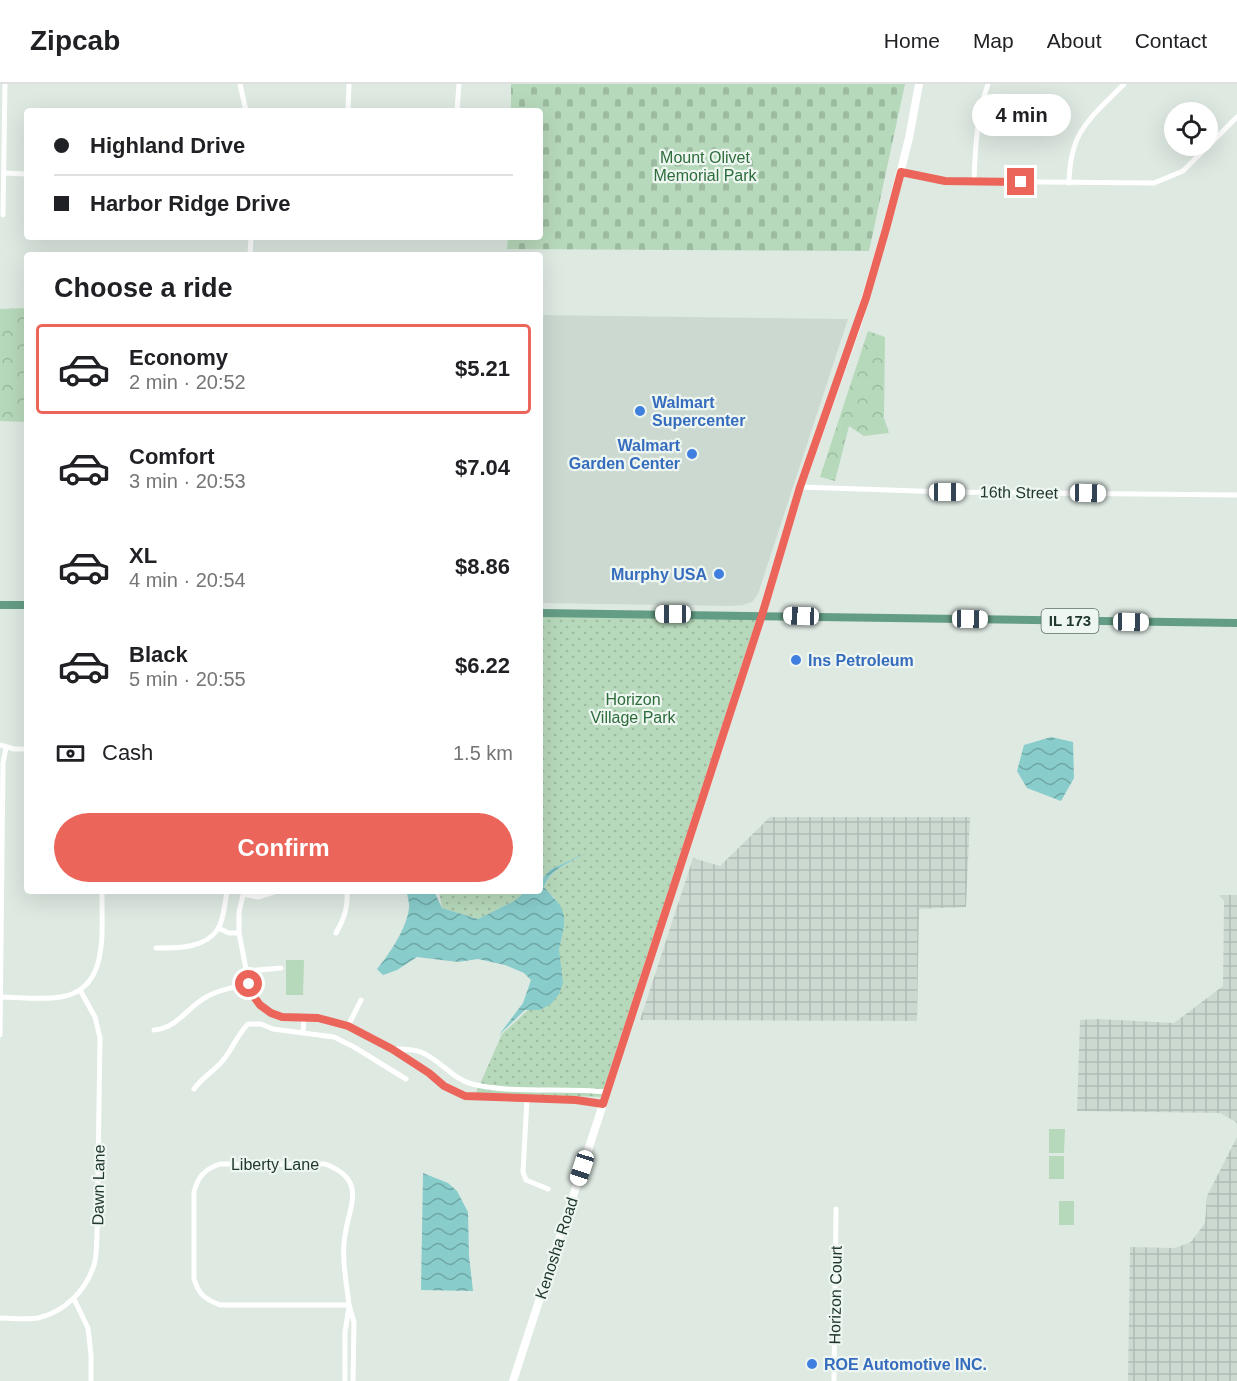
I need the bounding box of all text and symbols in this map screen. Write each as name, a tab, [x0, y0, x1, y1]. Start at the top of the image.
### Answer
text: Zipcab	[30, 25, 120, 56]
text: Home	[884, 29, 940, 52]
text: Map	[973, 29, 1014, 52]
text: About	[1047, 29, 1102, 52]
text: Contact	[1135, 29, 1207, 52]
callout: 4 min	[972, 95, 1070, 137]
map controls	[1164, 102, 1218, 156]
button: locate	[1164, 102, 1218, 156]
text: 4 min	[995, 104, 1048, 126]
text: Highland Drive	[90, 133, 245, 158]
park label: Mount Olivet Memorial Park	[653, 149, 758, 184]
route end	[1007, 168, 1034, 195]
text: Harbor Ridge Drive	[90, 191, 291, 216]
text: Choose a ride	[54, 273, 233, 303]
icon: car	[57, 342, 111, 396]
text: Economy	[129, 345, 228, 370]
text: $5.21	[455, 356, 510, 381]
text: 2 min · 20:52	[129, 371, 246, 393]
place label: Walmart Supercenter	[652, 394, 745, 429]
marker: Walmart Supercenter	[633, 404, 647, 418]
place label: Walmart Garden Center	[569, 437, 681, 472]
icon: car	[57, 441, 111, 495]
text: Comfort	[129, 444, 215, 469]
marker: Walmart Garden Center	[685, 447, 699, 461]
text: $7.04	[455, 455, 510, 480]
text: 3 min · 20:53	[129, 470, 246, 492]
car	[929, 483, 965, 501]
street label: 16th Street	[980, 483, 1059, 502]
car	[1070, 484, 1106, 502]
icon: car	[57, 540, 111, 594]
text: XL	[129, 543, 157, 568]
text: $8.86	[455, 554, 510, 579]
place label: Murphy USA	[611, 566, 707, 583]
marker: Murphy USA	[712, 567, 726, 581]
text: 4 min · 20:54	[129, 569, 246, 591]
car	[655, 605, 691, 623]
car	[783, 606, 819, 626]
road number: IL 173	[1042, 609, 1098, 633]
car	[952, 610, 988, 628]
car	[1113, 613, 1149, 631]
icon: car	[57, 639, 111, 693]
text: Black	[129, 642, 188, 667]
place label: Ins Petroleum	[808, 652, 914, 669]
text: $6.22	[455, 653, 510, 678]
marker: Ins Petroleum	[789, 653, 803, 667]
text: 5 min · 20:55	[129, 668, 246, 690]
park label: Horizon Village Park	[590, 691, 677, 726]
icon: cash	[54, 737, 87, 770]
text: Cash	[102, 740, 153, 765]
text: 1.5 km	[453, 742, 513, 764]
button: Confirm	[54, 813, 513, 882]
route start	[235, 970, 262, 997]
street label: Dawn Lane	[89, 1144, 108, 1226]
car	[568, 1148, 596, 1188]
street label: Liberty Lane	[231, 1156, 319, 1173]
street label: Kenosha Road	[532, 1195, 581, 1301]
street label: Horizon Court	[826, 1245, 845, 1345]
place label: ROE Automotive INC.	[824, 1356, 987, 1373]
marker: ROE Automotive INC.	[805, 1357, 819, 1371]

